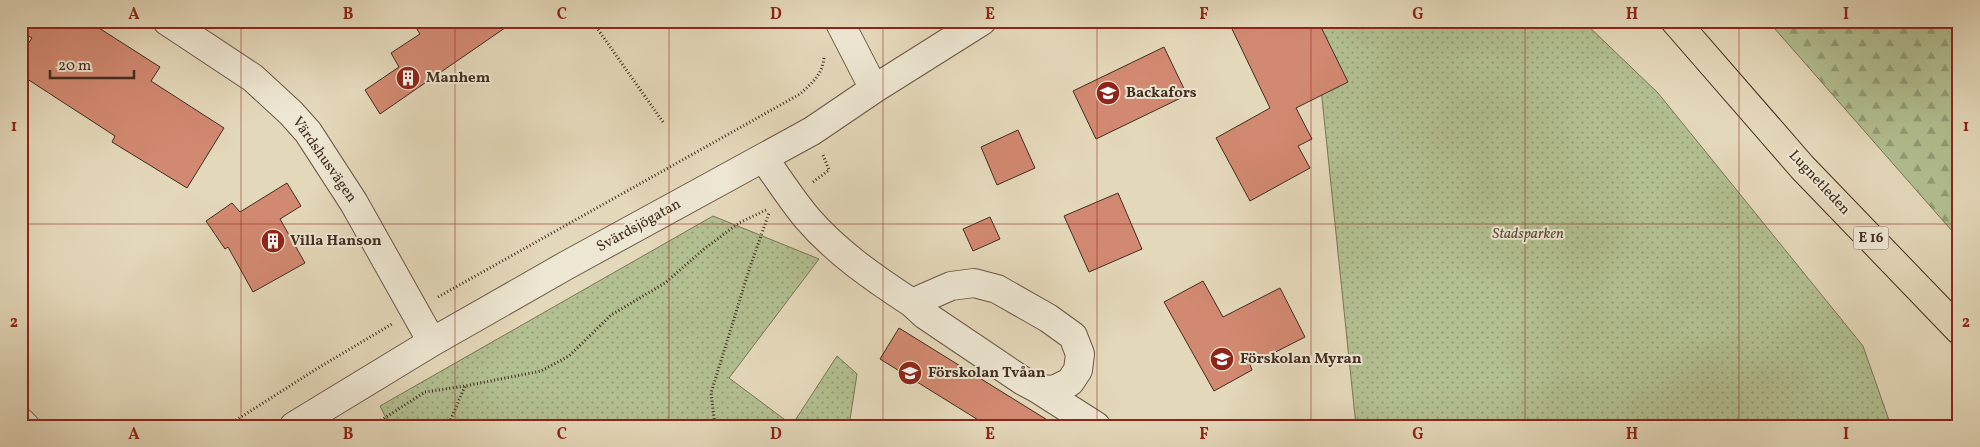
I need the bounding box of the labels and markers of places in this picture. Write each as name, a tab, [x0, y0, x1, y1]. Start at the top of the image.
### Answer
building icon: Manhem	[395, 65, 421, 91]
place label: Manhem	[426, 68, 491, 89]
school or university icon: Backafors	[1095, 80, 1121, 106]
place label: Backafors	[1126, 83, 1197, 104]
building icon: Villa Hanson	[260, 228, 286, 254]
place label: Villa Hanson	[290, 231, 382, 252]
school or university icon: Förskolan Myran	[1209, 346, 1235, 372]
place label: Förskolan Myran	[1240, 349, 1362, 370]
school or university icon: Förskolan Tvåan	[897, 360, 923, 386]
place label: Förskolan Tvåan	[928, 363, 1046, 384]

